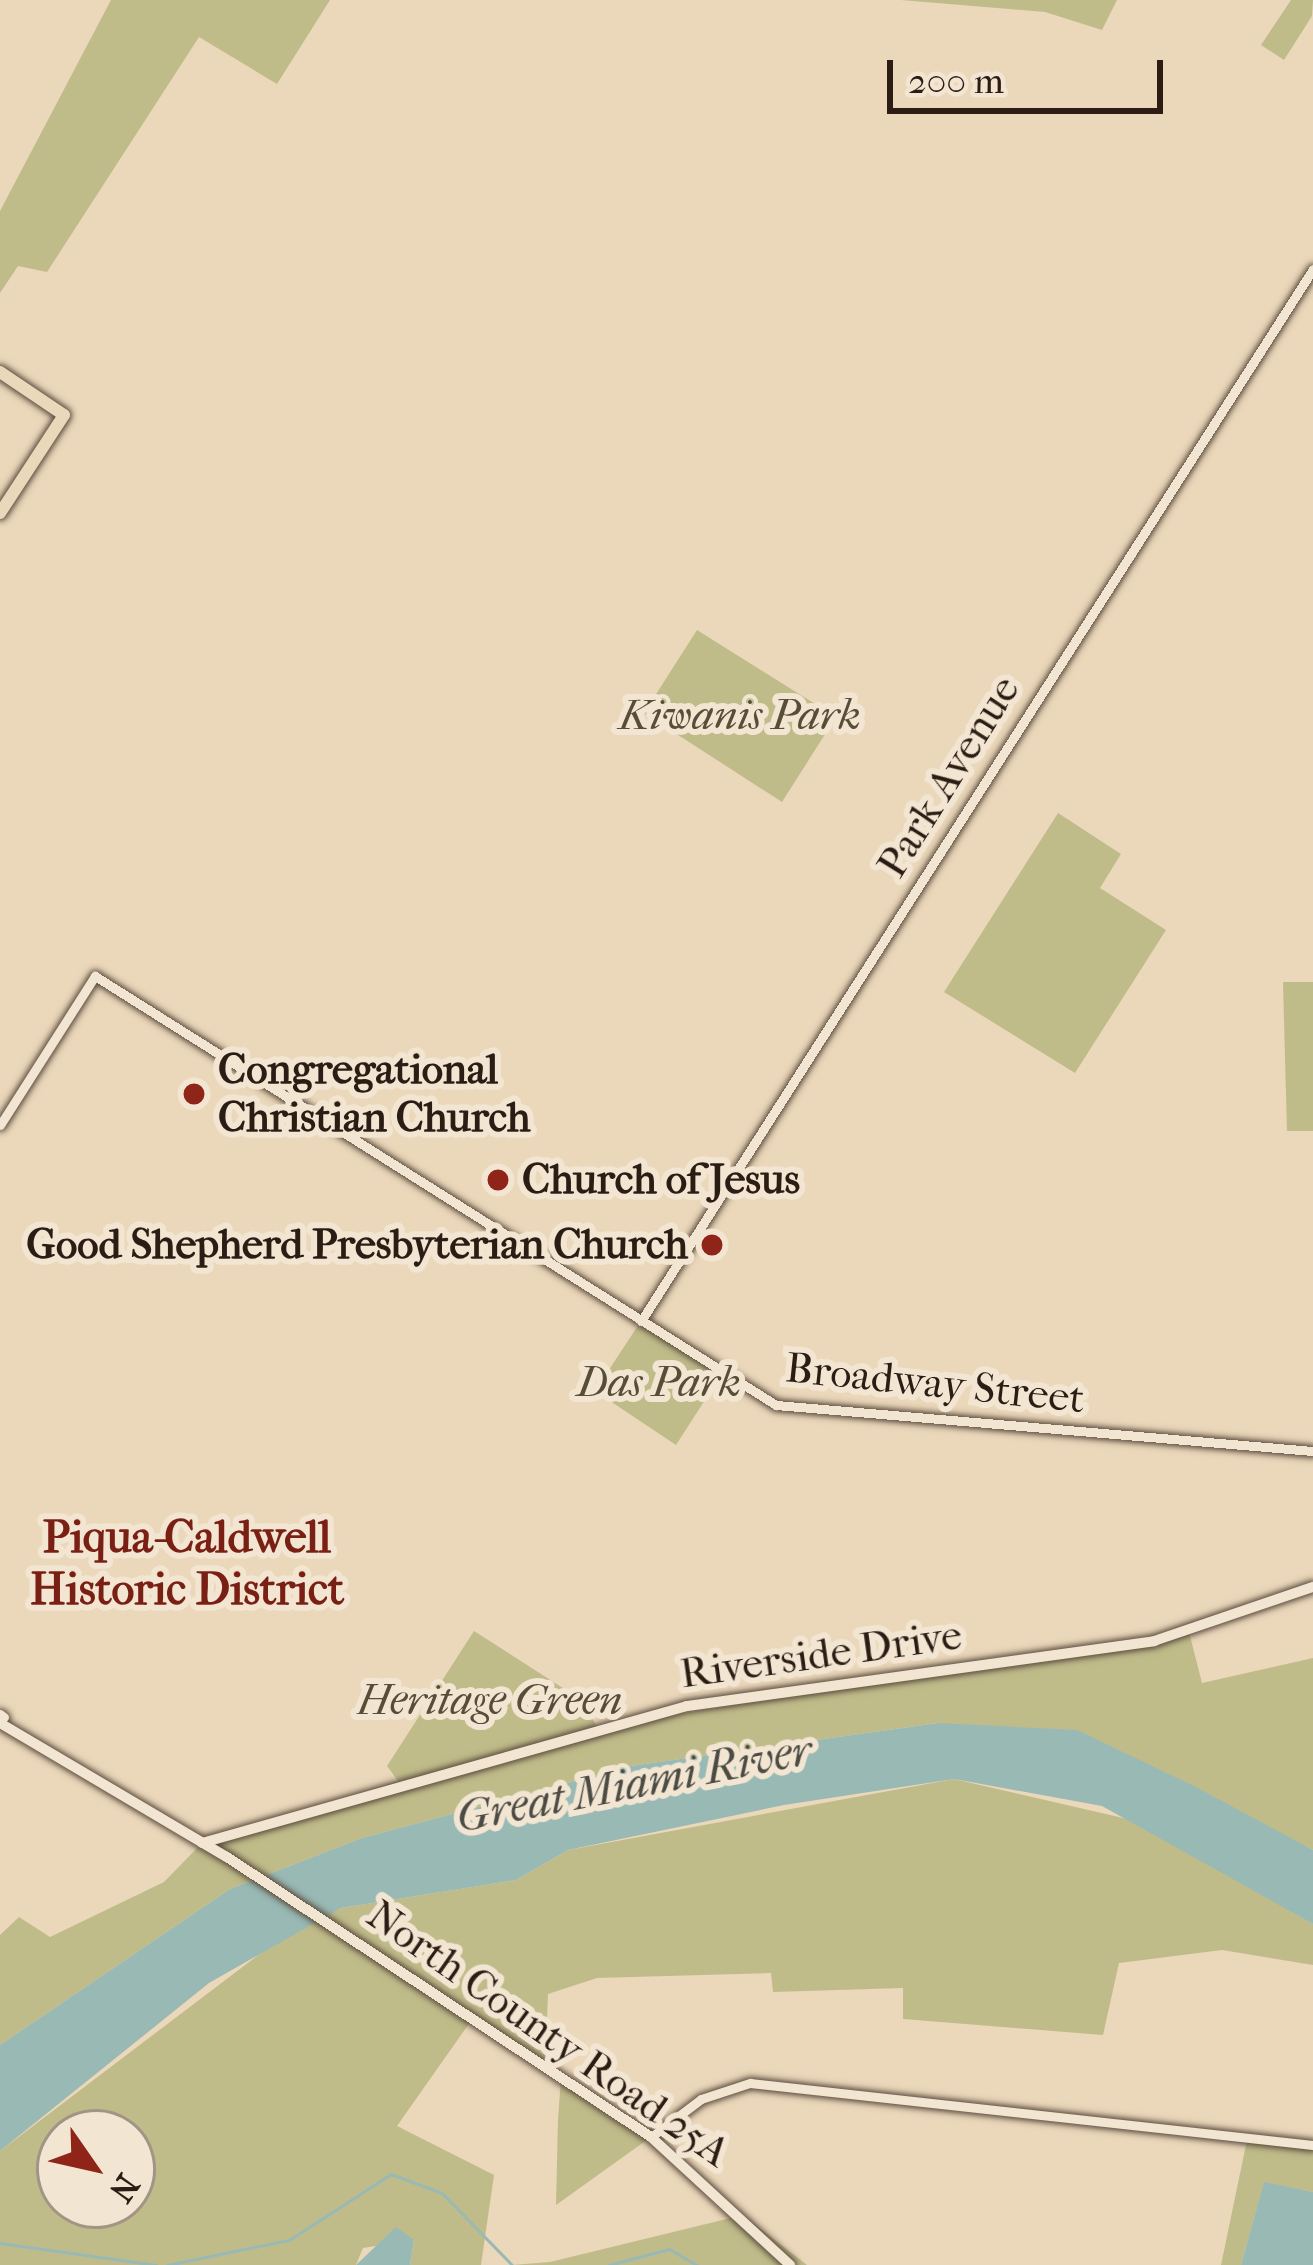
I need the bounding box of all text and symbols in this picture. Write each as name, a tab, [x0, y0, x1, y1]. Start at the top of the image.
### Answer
scale bar	[893, 36, 1169, 110]
text: 200 m	[908, 60, 1004, 102]
street label: Park Avenue	[867, 667, 1031, 887]
park label: Kiwanis Park	[619, 691, 861, 741]
place label: Congregational Christian Church	[218, 1045, 531, 1144]
marker: Congregational Christian Church	[181, 1081, 207, 1107]
place label: Church of Jesus	[522, 1155, 800, 1205]
marker: Church of Jesus	[485, 1167, 511, 1193]
place label: Good Shepherd Presbyterian Church	[26, 1220, 688, 1270]
marker: Good Shepherd Presbyterian Church	[699, 1232, 725, 1258]
street label: Broadway Street	[783, 1343, 1087, 1425]
park label: Das Park	[577, 1358, 741, 1408]
district label: Piqua-Caldwell Historic District	[30, 1511, 344, 1617]
street label: Riverside Drive	[677, 1610, 965, 1700]
park label: Heritage Green	[358, 1676, 622, 1726]
water label: Great Miami River	[452, 1723, 816, 1845]
street label: North County Road 25A	[357, 1890, 739, 2178]
north arrow	[36, 2109, 156, 2229]
text: N	[101, 2166, 147, 2209]

